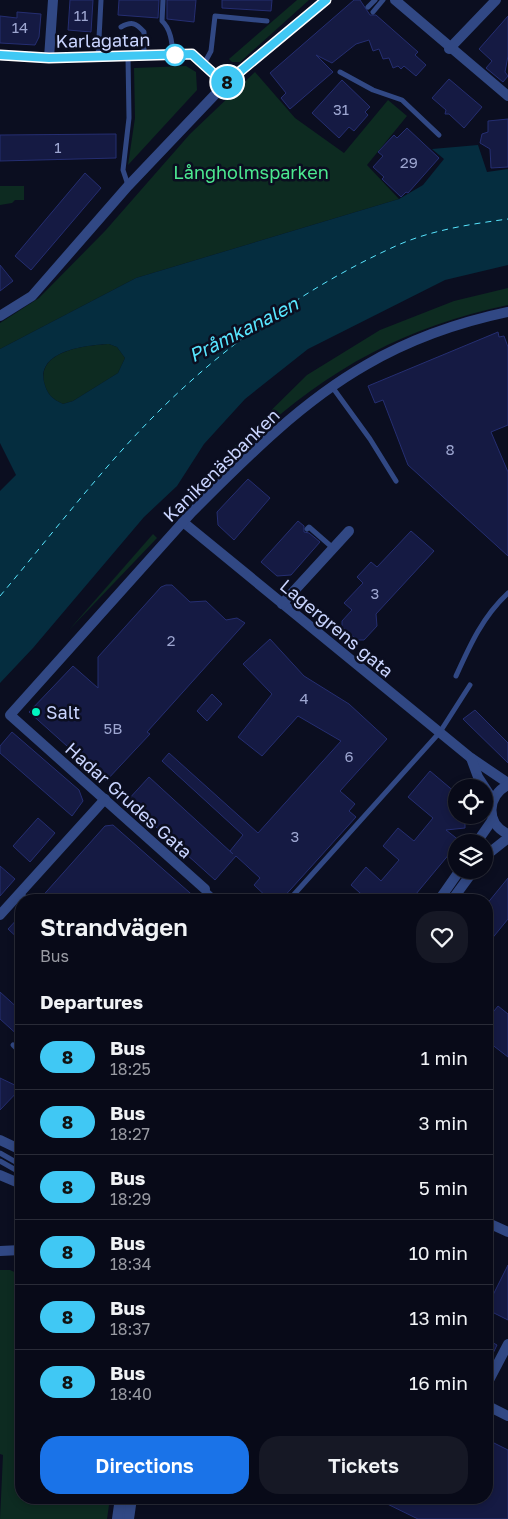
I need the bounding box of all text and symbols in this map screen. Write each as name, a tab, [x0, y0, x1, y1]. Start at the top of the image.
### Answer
house number: 11	[74, 6, 88, 24]
house number: 14	[12, 18, 28, 36]
street label: Karlagatan	[55, 28, 151, 52]
unlabelled marker	[164, 44, 186, 66]
line badge: 8	[211, 66, 243, 98]
text: 8	[221, 71, 233, 93]
house number: 31	[333, 100, 349, 118]
house number: 1	[54, 138, 62, 156]
house number: 29	[400, 153, 418, 171]
park label: Långholmsparken	[173, 161, 329, 183]
water label: Pråmkanalen	[185, 291, 303, 366]
street label: Kanikenäsbanken	[158, 404, 284, 526]
house number: 8	[445, 440, 455, 458]
street label: Lagergrens gata	[276, 574, 398, 682]
house number: 3	[371, 584, 379, 602]
house number: 2	[167, 631, 175, 649]
house number: 4	[299, 689, 309, 707]
place label: Salt	[46, 701, 80, 723]
marker: Salt	[30, 706, 42, 718]
house number: 5B	[104, 719, 122, 737]
street label: Hadar Grudes Gata	[61, 737, 197, 863]
house number: 6	[344, 747, 354, 765]
map controls	[448, 779, 493, 879]
button: locate	[448, 779, 493, 824]
house number: 3	[291, 827, 299, 845]
button: layers	[448, 834, 493, 879]
button: heart	[416, 911, 468, 963]
text: Strandvägen	[40, 912, 188, 941]
text: Bus	[40, 946, 69, 966]
text: Departures	[40, 990, 143, 1013]
text: Bus	[110, 1036, 145, 1059]
text: 8	[62, 1046, 73, 1068]
text: 1 min	[420, 1046, 468, 1069]
text: 18:25	[110, 1059, 151, 1079]
text: Bus	[110, 1101, 145, 1124]
text: 8	[62, 1111, 73, 1133]
text: 3 min	[419, 1111, 468, 1134]
text: 18:27	[110, 1124, 150, 1144]
text: Bus	[110, 1166, 145, 1189]
text: 8	[62, 1176, 73, 1198]
text: 5 min	[419, 1176, 468, 1199]
text: 18:29	[110, 1189, 151, 1209]
text: Bus	[110, 1231, 145, 1254]
text: 8	[62, 1241, 73, 1263]
text: 10 min	[409, 1241, 468, 1264]
text: 18:34	[110, 1254, 151, 1274]
text: Bus	[110, 1296, 145, 1319]
text: 8	[62, 1306, 73, 1328]
text: 13 min	[409, 1306, 468, 1329]
text: 18:37	[110, 1319, 150, 1339]
text: Bus	[110, 1361, 145, 1384]
text: 8	[62, 1371, 73, 1393]
text: 16 min	[409, 1371, 468, 1394]
text: 18:40	[110, 1384, 152, 1404]
button: Directions	[40, 1436, 249, 1494]
button: Tickets	[259, 1436, 468, 1494]

